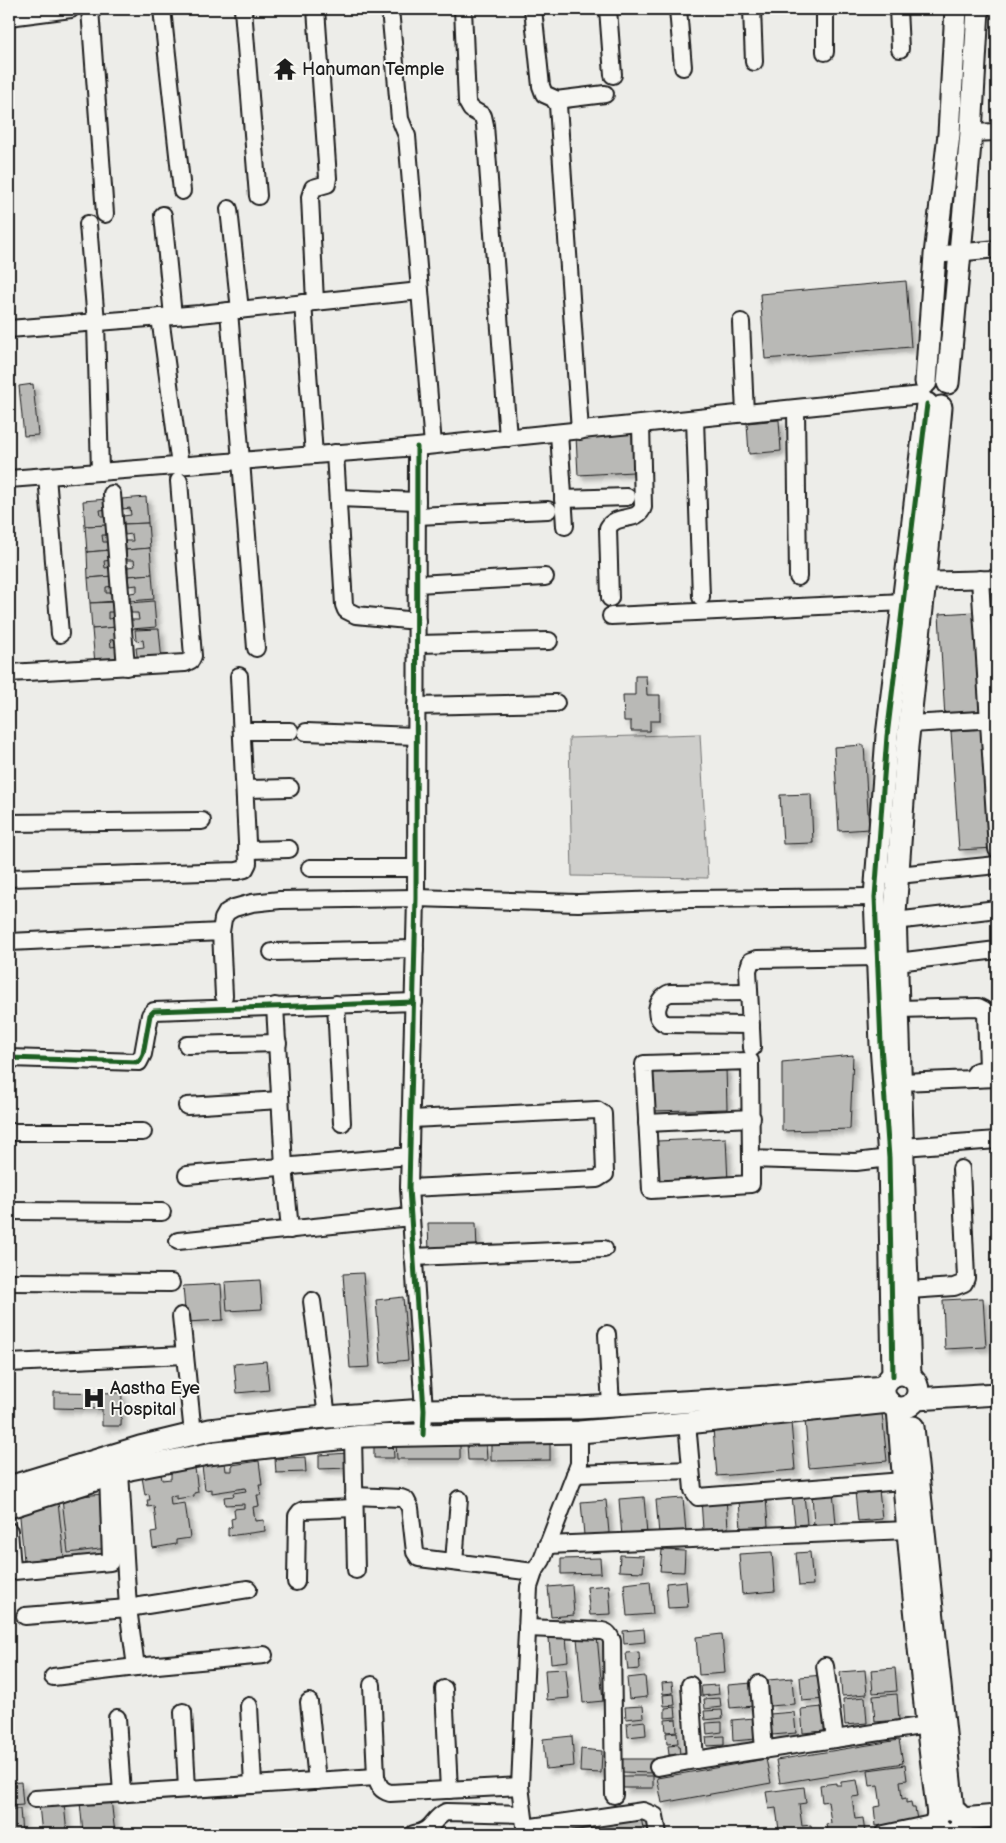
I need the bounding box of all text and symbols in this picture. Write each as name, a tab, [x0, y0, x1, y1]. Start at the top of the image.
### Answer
temple icon: Hanuman Temple	[272, 56, 298, 82]
place label: Hanuman Temple	[302, 59, 445, 80]
place label: Aastha Eye Hospital	[110, 1378, 200, 1420]
hospital icon: Aastha Eye Hospital	[81, 1385, 107, 1411]

